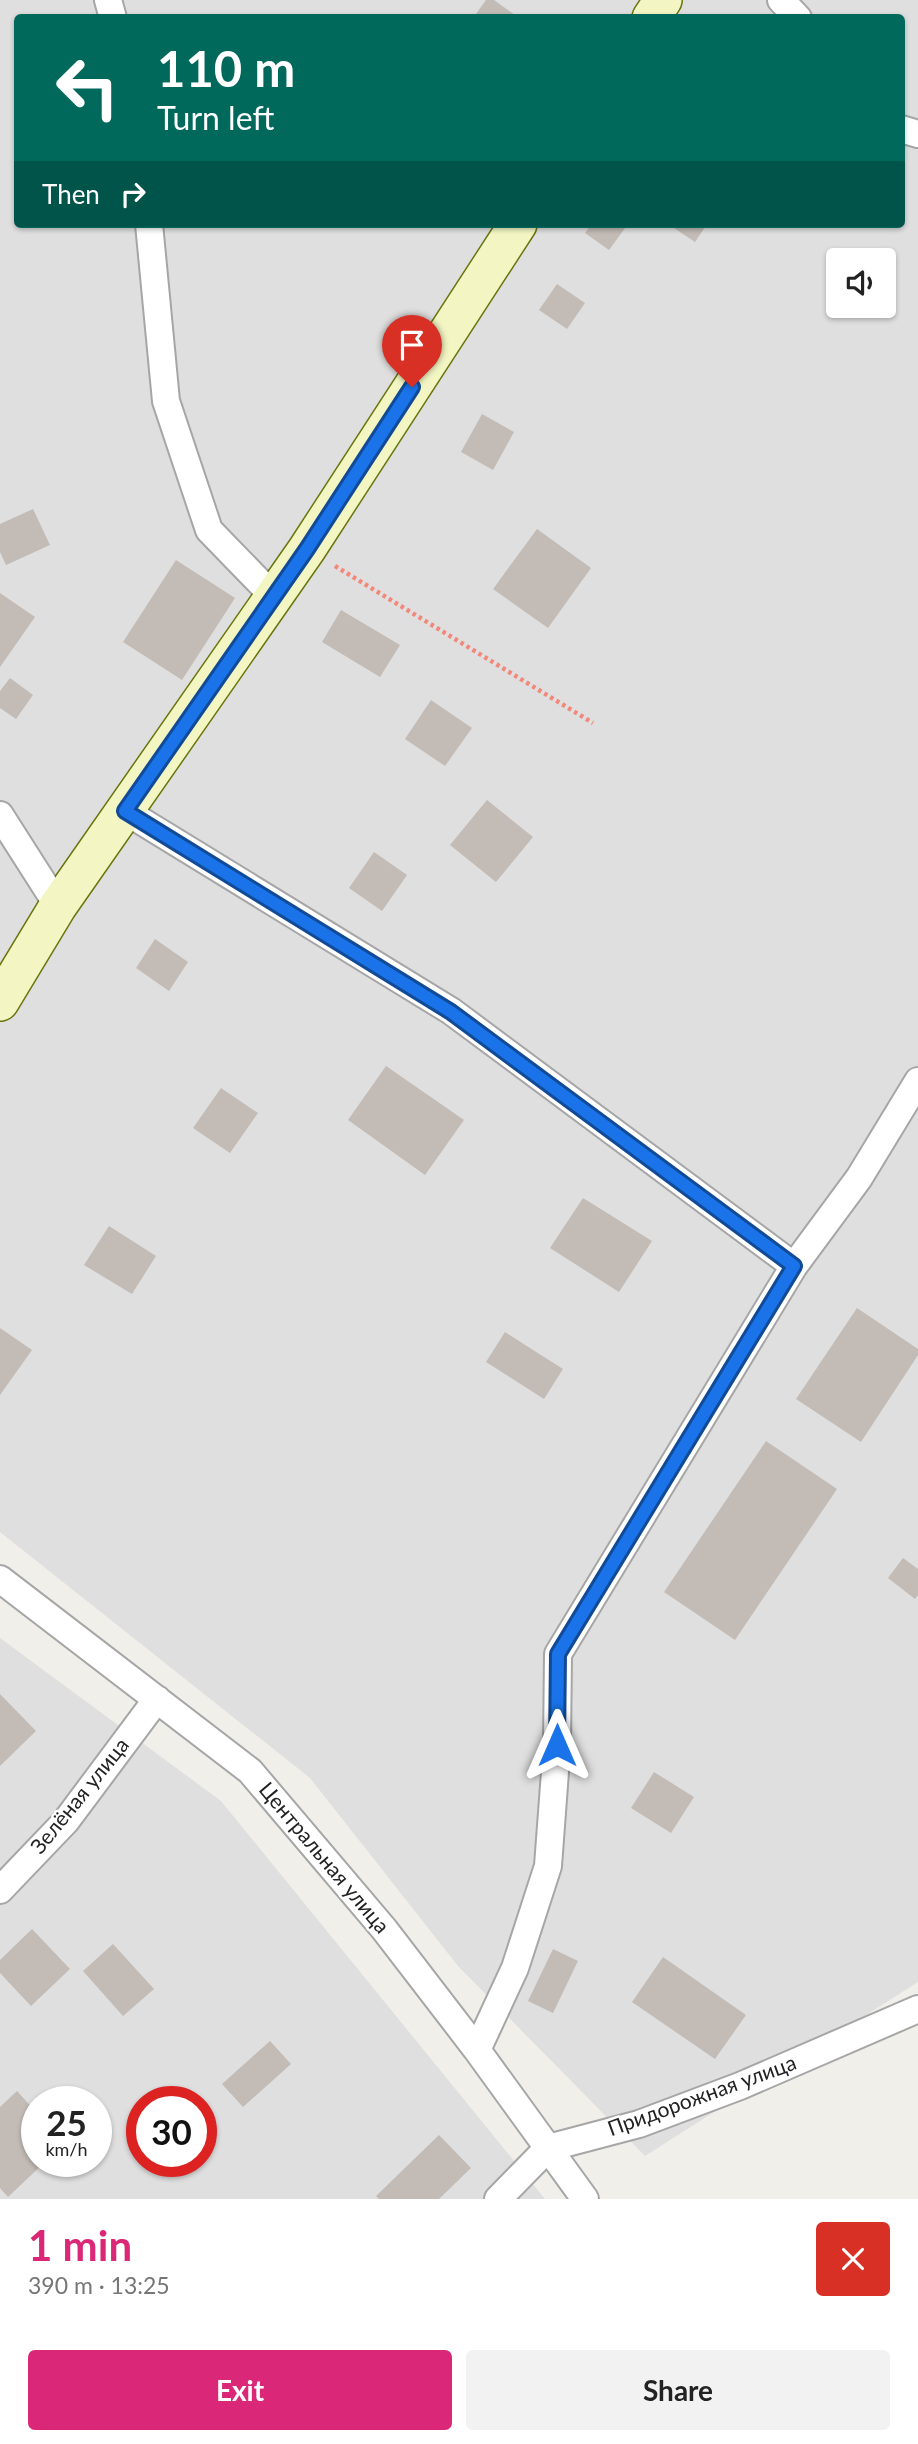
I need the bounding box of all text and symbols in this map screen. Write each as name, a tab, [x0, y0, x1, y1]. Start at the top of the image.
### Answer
text: 110 m	[157, 39, 295, 97]
icon: left	[42, 42, 133, 133]
text: Turn left	[157, 98, 274, 137]
icon: right	[114, 175, 152, 213]
text: Then	[42, 178, 100, 210]
map controls	[826, 248, 896, 318]
button: sound	[826, 248, 896, 318]
pin	[382, 315, 442, 387]
icon: arrive	[393, 326, 431, 364]
position arrow	[520, 1708, 594, 1782]
street label: Зелёная улица	[25, 1732, 133, 1858]
street label: Центральная улица	[255, 1777, 396, 1938]
street label: Придорожная улица	[604, 2049, 799, 2140]
speed limit sign: 30	[126, 2086, 217, 2177]
text: 25	[46, 2101, 87, 2143]
text: km/h	[45, 2138, 88, 2160]
text: 1 min	[28, 2220, 132, 2270]
button: close	[816, 2222, 890, 2296]
text: 390 m · 13:25	[28, 2271, 170, 2299]
button: Exit	[28, 2350, 452, 2430]
button: Share	[466, 2350, 890, 2430]

